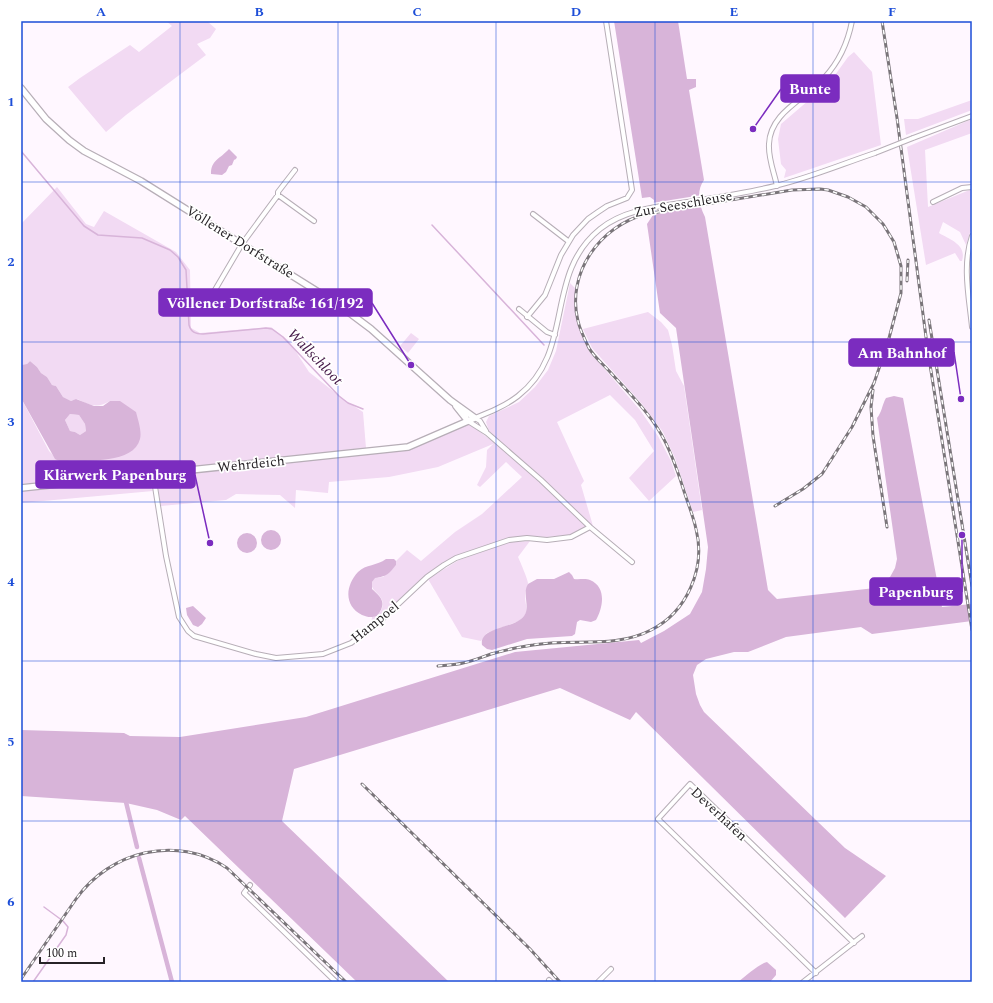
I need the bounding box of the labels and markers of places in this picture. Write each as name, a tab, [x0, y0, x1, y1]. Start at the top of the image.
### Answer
callout: Bunte	[781, 75, 839, 102]
callout: Völlener Dorfstraße 161/192	[159, 289, 372, 316]
callout: Am Bahnhof	[849, 339, 954, 366]
callout: Klärwerk Papenburg	[36, 461, 195, 488]
callout: Papenburg	[870, 578, 962, 605]

